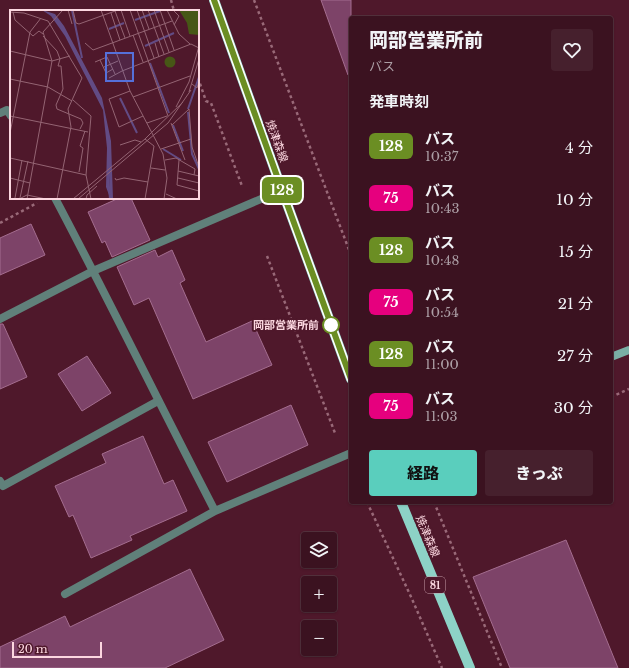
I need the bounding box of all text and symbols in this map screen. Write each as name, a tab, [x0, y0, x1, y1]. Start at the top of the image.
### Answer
inset map	[10, 10, 199, 199]
text: 岡部営業所前	[369, 29, 483, 52]
button: heart	[551, 29, 593, 71]
text: バス	[369, 58, 395, 75]
text: 発車時刻	[369, 92, 429, 111]
street label: 焼津森線	[263, 118, 291, 164]
text: バス	[425, 129, 455, 148]
text: 128	[379, 137, 403, 155]
text: 4 分	[565, 138, 593, 157]
text: 10:37	[425, 148, 458, 165]
line badge: 128	[259, 177, 305, 203]
text: 128	[270, 181, 294, 199]
text: バス	[425, 181, 455, 200]
text: 75	[383, 189, 399, 207]
text: 10 分	[556, 190, 593, 209]
text: 10:43	[425, 200, 459, 217]
text: バス	[425, 233, 455, 252]
text: 128	[379, 241, 403, 259]
text: 15 分	[558, 242, 593, 261]
text: 10:48	[425, 252, 459, 269]
text: バス	[425, 285, 455, 304]
text: 75	[383, 293, 399, 311]
text: 21 分	[558, 294, 593, 313]
text: 10:54	[425, 304, 459, 321]
marker: 岡部営業所前	[322, 316, 340, 334]
place label: 岡部営業所前	[253, 318, 319, 332]
text: バス	[425, 337, 455, 356]
text: 128	[379, 345, 403, 363]
text: 27 分	[557, 346, 593, 365]
text: 11:00	[425, 356, 459, 373]
text: バス	[425, 389, 455, 408]
text: 75	[383, 397, 399, 415]
text: 30 分	[554, 398, 593, 417]
text: 11:03	[425, 408, 458, 425]
button: 経路	[369, 450, 477, 496]
button: きっぷ	[485, 450, 593, 496]
street label: 焼津森線	[413, 513, 443, 559]
map controls	[301, 532, 337, 656]
button: layers	[301, 532, 337, 568]
button: +	[301, 576, 337, 612]
road number: 81	[425, 577, 445, 593]
button: −	[301, 620, 337, 656]
scale bar	[12, 640, 102, 659]
text: 20 m	[18, 642, 48, 656]

